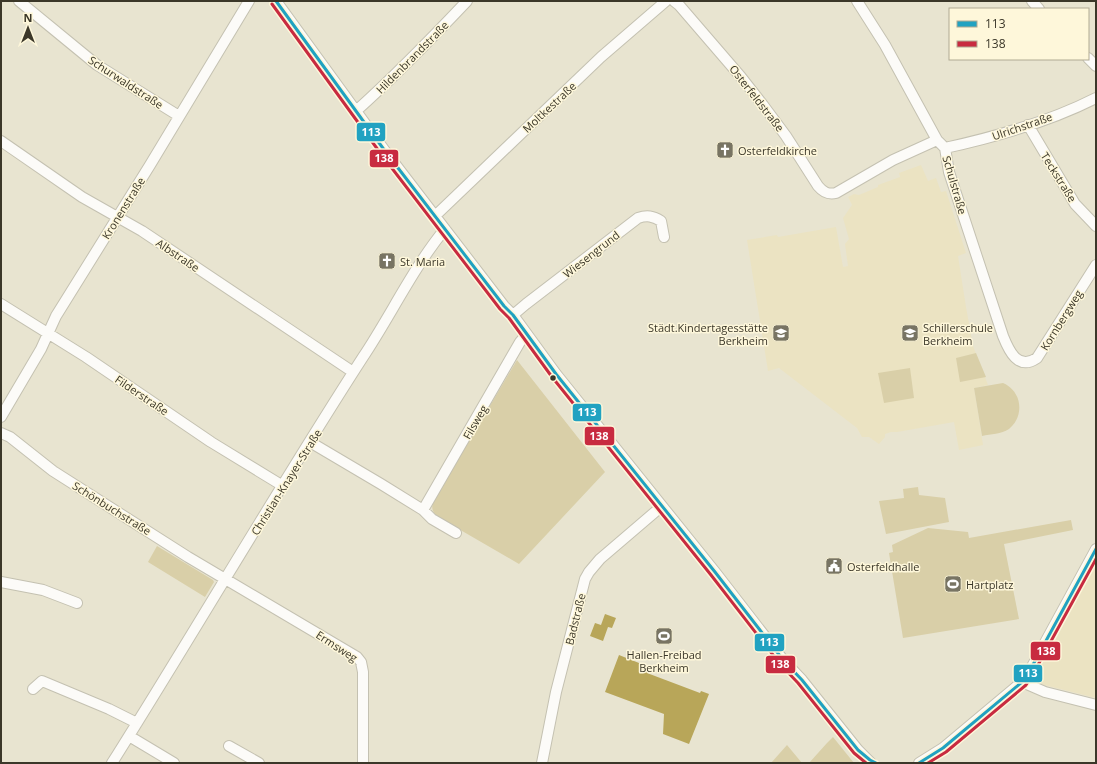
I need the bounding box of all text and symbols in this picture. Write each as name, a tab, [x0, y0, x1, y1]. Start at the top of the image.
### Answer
north arrow	[8, 8, 48, 48]
legend	[949, 8, 1089, 60]
text: N	[24, 10, 32, 25]
text: 113	[985, 15, 1006, 32]
street label: Hildenbrandstraße	[372, 17, 452, 97]
text: 138	[985, 35, 1006, 52]
street label: Schurwaldstraße	[86, 52, 166, 112]
street label: Osterfeldstraße	[726, 62, 788, 134]
street label: Moltkestraße	[519, 78, 579, 136]
street label: Ulrichstraße	[990, 109, 1054, 143]
line badge: 113	[356, 122, 386, 142]
text: 113	[362, 124, 380, 139]
church icon: Osterfeldkirche	[715, 140, 735, 160]
place label: Osterfeldkirche	[738, 143, 817, 158]
line badge: 138	[369, 149, 399, 168]
street label: Teckstraße	[1038, 149, 1080, 205]
text: 138	[375, 150, 393, 165]
street label: Schulstraße	[939, 154, 971, 216]
street label: Kronenstraße	[98, 174, 148, 242]
street label: Wiesengrund	[560, 227, 622, 281]
street label: Albstraße	[153, 235, 203, 275]
church icon: St. Maria	[377, 251, 397, 271]
place label: St. Maria	[400, 254, 445, 269]
street label: Kornbergweg	[1036, 287, 1086, 353]
place label: Städt.Kindertagesstätte Berkheim	[648, 320, 768, 348]
place label: Schillerschule Berkheim	[923, 320, 993, 348]
school or university icon: Städt.Kindertagesstätte Berkheim	[771, 323, 791, 343]
school or university icon: Schillerschule Berkheim	[900, 323, 920, 343]
street label: Filderstraße	[112, 372, 172, 418]
unlabelled marker	[548, 373, 558, 383]
street label: Filsweg	[459, 402, 491, 442]
line badge: 113	[572, 403, 602, 422]
text: 113	[578, 404, 596, 419]
street label: Christian-Knayer-Straße	[247, 426, 325, 538]
line badge: 138	[584, 426, 615, 446]
text: 138	[590, 428, 608, 443]
street label: Schönbuchstraße	[70, 478, 154, 538]
public building icon: Osterfeldhalle	[824, 556, 844, 576]
place label: Osterfeldhalle	[847, 559, 919, 574]
sports icon: Hartplatz	[943, 574, 963, 594]
place label: Hartplatz	[966, 577, 1013, 592]
street label: Badstraße	[561, 592, 589, 646]
sports icon: Hallen-Freibad Berkheim	[654, 626, 674, 646]
street label: Ermsweg	[313, 627, 361, 665]
line badge: 113	[754, 633, 785, 652]
text: 113	[760, 634, 778, 649]
line badge: 138	[1030, 641, 1061, 661]
text: 138	[1037, 643, 1055, 658]
place label: Hallen-Freibad Berkheim	[627, 647, 701, 675]
line badge: 138	[765, 655, 796, 674]
text: 138	[771, 656, 789, 671]
line badge: 113	[1013, 664, 1043, 683]
text: 113	[1019, 665, 1037, 680]

